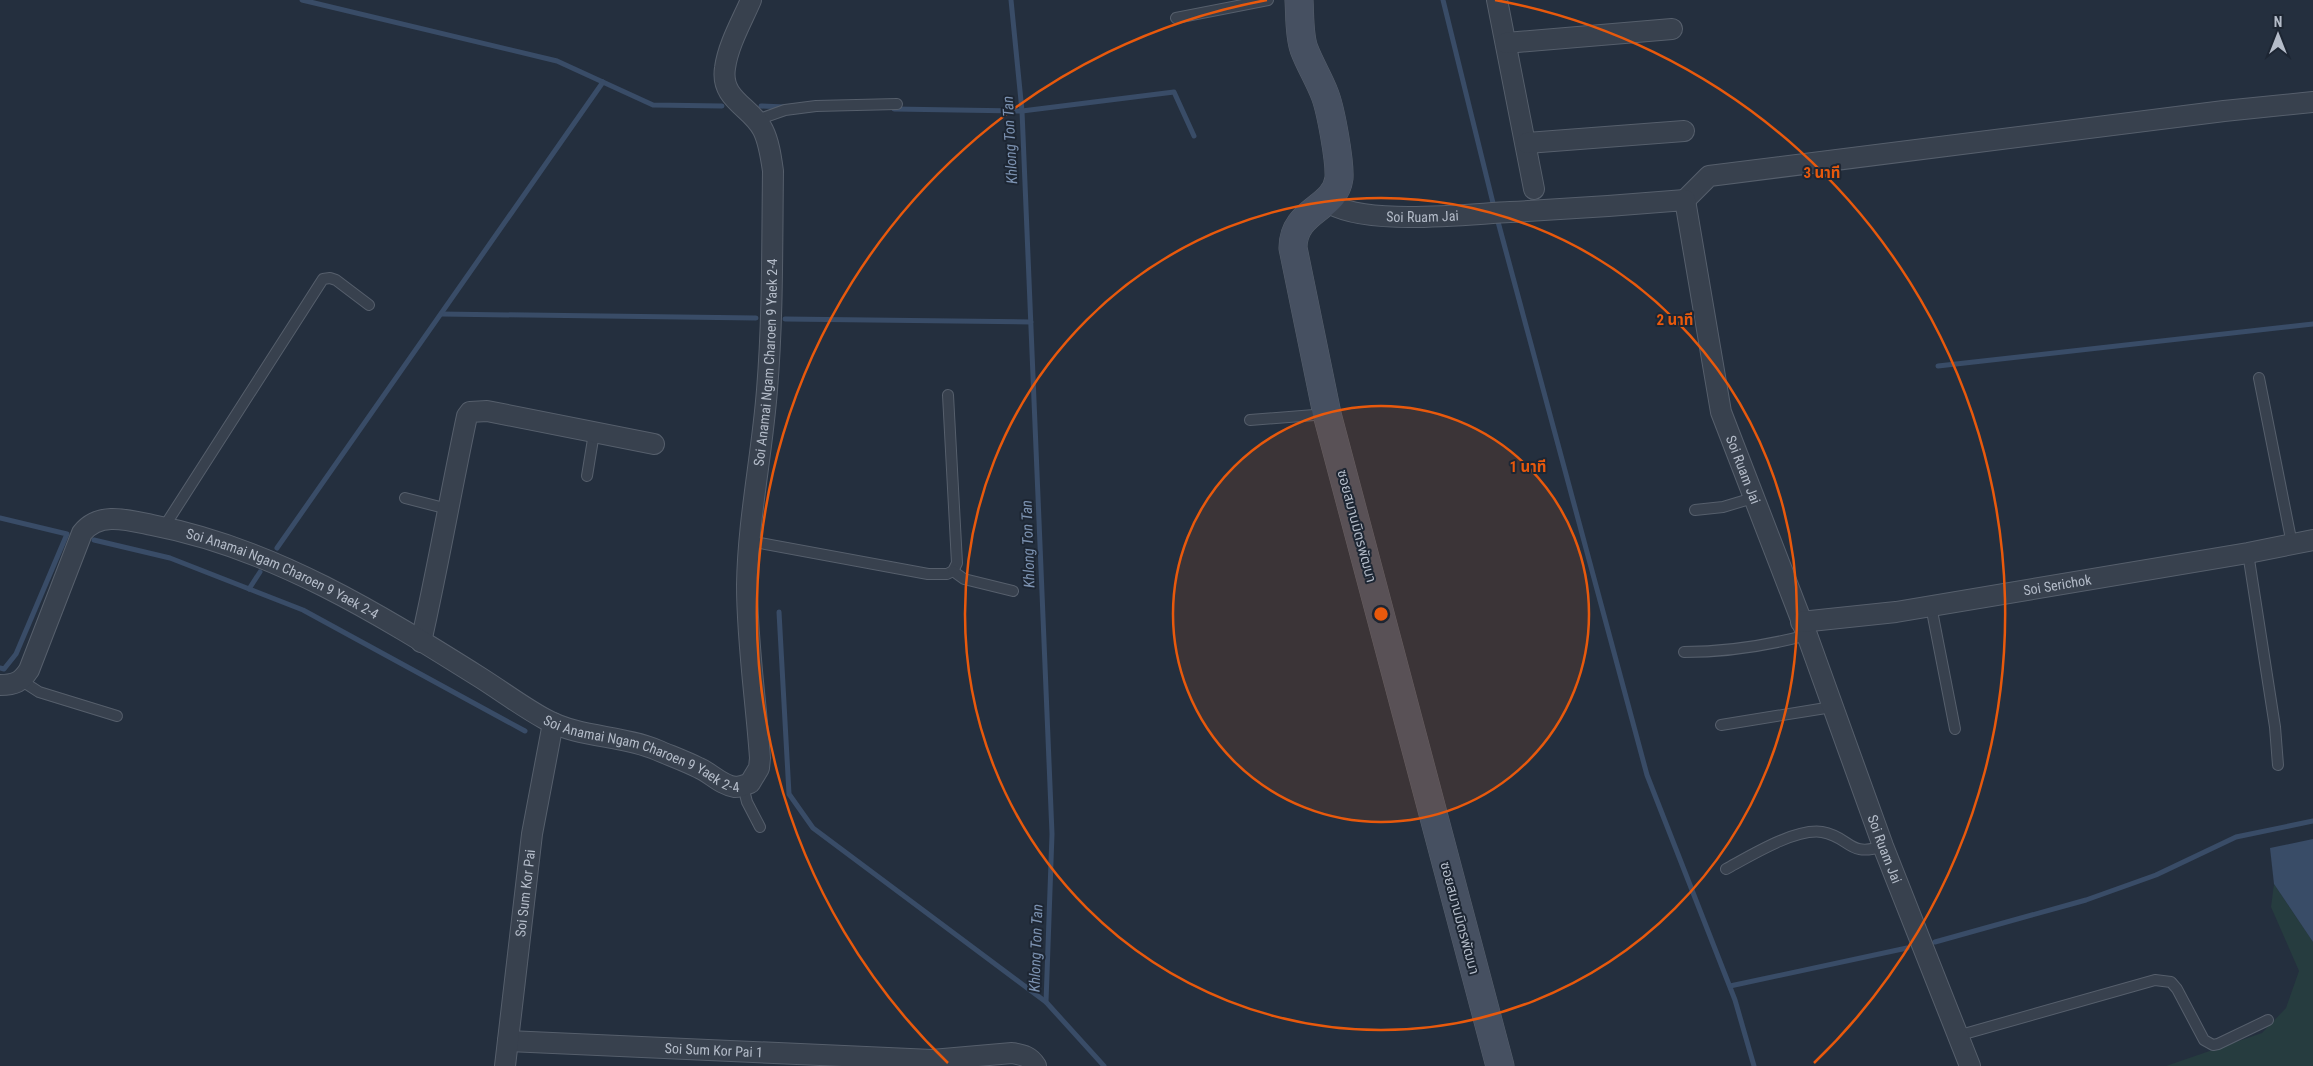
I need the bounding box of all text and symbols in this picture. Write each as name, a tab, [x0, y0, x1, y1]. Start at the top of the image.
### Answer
north arrow	[2253, 10, 2303, 60]
text: N	[2274, 14, 2282, 30]
water label: Khlong Ton Tan	[999, 96, 1021, 184]
text: 3 นาที	[1804, 164, 1840, 182]
street label: Soi Ruam Jai	[1386, 207, 1459, 225]
street label: Soi Anamai Ngam Charoen 9 Yaek 2-4	[750, 258, 780, 467]
text: 2 นาที	[1657, 311, 1693, 329]
street label: Soi Ruam Jai	[1723, 433, 1764, 506]
text: 1 นาที	[1510, 458, 1546, 476]
street label: ซอยสมานมิตรพัฒนา	[1334, 468, 1380, 584]
water label: Khlong Ton Tan	[1017, 500, 1039, 588]
street label: Soi Anamai Ngam Charoen 9 Yaek 2-4	[185, 525, 381, 622]
street label: Soi Serichok	[2022, 571, 2093, 599]
centre of rings	[1372, 605, 1390, 623]
street label: Soi Anamai Ngam Charoen 9 Yaek 2-4	[541, 712, 740, 795]
street label: Soi Ruam Jai	[1864, 813, 1905, 886]
street label: Soi Sum Kor Pai	[512, 848, 538, 938]
street label: ซอยสมานมิตรพัฒนา	[1437, 860, 1483, 976]
water label: Khlong Ton Tan	[1025, 904, 1047, 992]
street label: Soi Sum Kor Pai 1	[664, 1040, 763, 1060]

